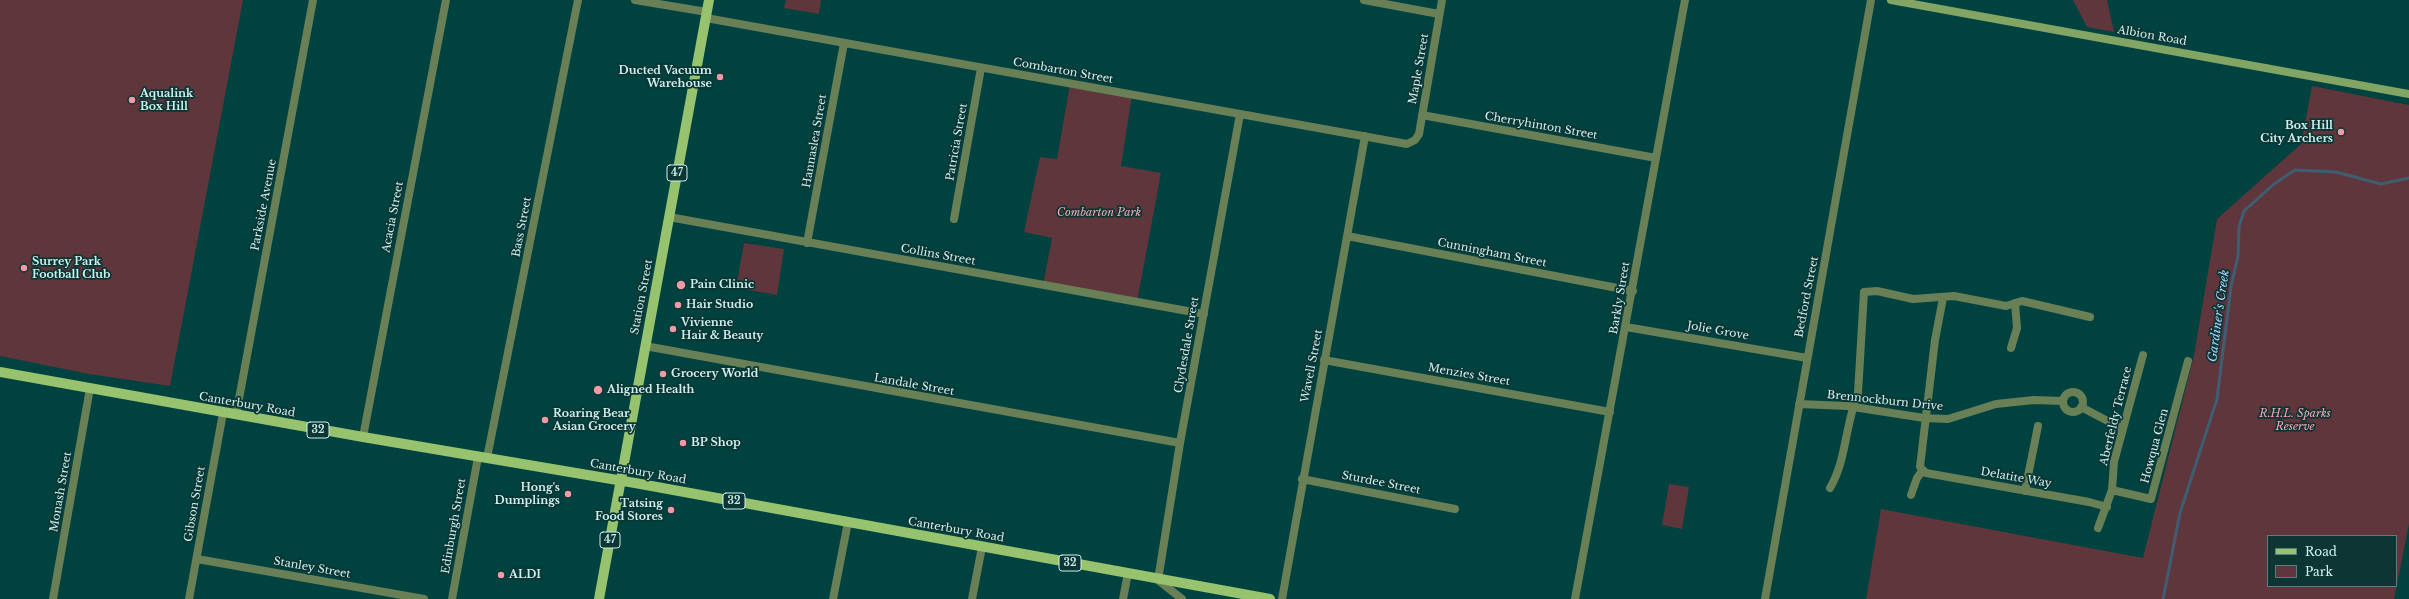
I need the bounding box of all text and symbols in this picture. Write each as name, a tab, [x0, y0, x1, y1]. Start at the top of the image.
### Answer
street label: Albion Road	[2116, 23, 2188, 49]
street label: Maple Street	[1406, 33, 1432, 105]
street label: Combarton Street	[1012, 56, 1114, 86]
place label: Ducted Vacuum Warehouse	[619, 64, 712, 90]
marker: Ducted Vacuum Warehouse	[715, 72, 725, 82]
place label: Aqualink Box Hill	[140, 87, 193, 113]
street label: Hannaslea Street	[800, 93, 830, 189]
marker: Aqualink Box Hill	[127, 95, 137, 105]
street label: Patricia Street	[944, 102, 970, 182]
street label: Cherryhinton Street	[1484, 110, 1598, 142]
place label: Box Hill City Archers	[2260, 119, 2333, 145]
marker: Box Hill City Archers	[2336, 127, 2346, 137]
street label: Parkside Avenue	[249, 158, 279, 252]
road number: 47	[667, 165, 687, 181]
street label: Acacia Street	[380, 180, 406, 254]
street label: Bass Street	[510, 196, 534, 258]
park label: Combarton Park	[1057, 206, 1141, 220]
street label: Cunningham Street	[1436, 236, 1548, 270]
street label: Collins Street	[900, 242, 976, 268]
place label: Surrey Park Football Club	[32, 255, 111, 281]
street label: Bedford Street	[1793, 255, 1821, 339]
street label: Station Street	[628, 258, 656, 336]
street label: Barkly Street	[1607, 261, 1633, 335]
marker: Surrey Park Football Club	[19, 263, 29, 273]
water label: Gardiner's Creek	[2205, 269, 2233, 363]
place label: Pain Clinic	[690, 278, 754, 292]
marker: Pain Clinic	[675, 279, 687, 291]
street label: Clydesdale Street	[1172, 296, 1202, 394]
place label: Hair Studio	[686, 298, 753, 312]
marker: Hair Studio	[673, 300, 683, 310]
place label: Vivienne Hair & Beauty	[681, 316, 763, 342]
street label: Jolie Grove	[1686, 319, 1750, 343]
marker: Vivienne Hair & Beauty	[668, 324, 678, 334]
street label: Wavell Street	[1298, 328, 1326, 404]
street label: Menzies Street	[1427, 361, 1511, 389]
street label: Aberfeldy Terrace	[2097, 365, 2135, 467]
place label: Grocery World	[671, 367, 758, 381]
marker: Grocery World	[658, 369, 668, 379]
street label: Landale Street	[873, 371, 955, 399]
place label: Aligned Health	[607, 383, 694, 397]
marker: Aligned Health	[592, 384, 604, 396]
street label: Brennockburn Drive	[1826, 388, 1944, 414]
street label: Canterbury Road	[198, 390, 296, 420]
place label: Roaring Bear Asian Grocery	[553, 407, 636, 433]
street label: Howqua Glen	[2139, 407, 2171, 485]
park label: R.H.L. Sparks Reserve	[2259, 407, 2331, 433]
marker: Roaring Bear Asian Grocery	[540, 415, 550, 425]
road number: 32	[307, 422, 329, 438]
place label: BP Shop	[691, 436, 741, 450]
marker: BP Shop	[678, 438, 688, 448]
street label: Monash Street	[47, 451, 75, 533]
street label: Canterbury Road	[589, 457, 687, 487]
street label: Gibson Street	[182, 465, 208, 543]
street label: Delatite Way	[1979, 465, 2053, 491]
street label: Sturdee Street	[1340, 469, 1422, 497]
street label: Edinburgh Street	[439, 477, 469, 575]
place label: Hong's Dumplings	[495, 481, 560, 507]
marker: Hong's Dumplings	[563, 489, 573, 499]
road number: 32	[723, 493, 745, 509]
place label: Tatsing Food Stores	[595, 497, 663, 523]
marker: Tatsing Food Stores	[666, 505, 676, 515]
street label: Canterbury Road	[907, 515, 1005, 545]
road number: 47	[600, 532, 620, 548]
legend	[2267, 535, 2397, 587]
text: Road	[2305, 544, 2337, 559]
street label: Stanley Street	[273, 555, 351, 581]
road number: 32	[1059, 555, 1081, 571]
text: Park	[2305, 564, 2333, 579]
place label: ALDI	[509, 568, 541, 582]
marker: ALDI	[496, 570, 506, 580]

